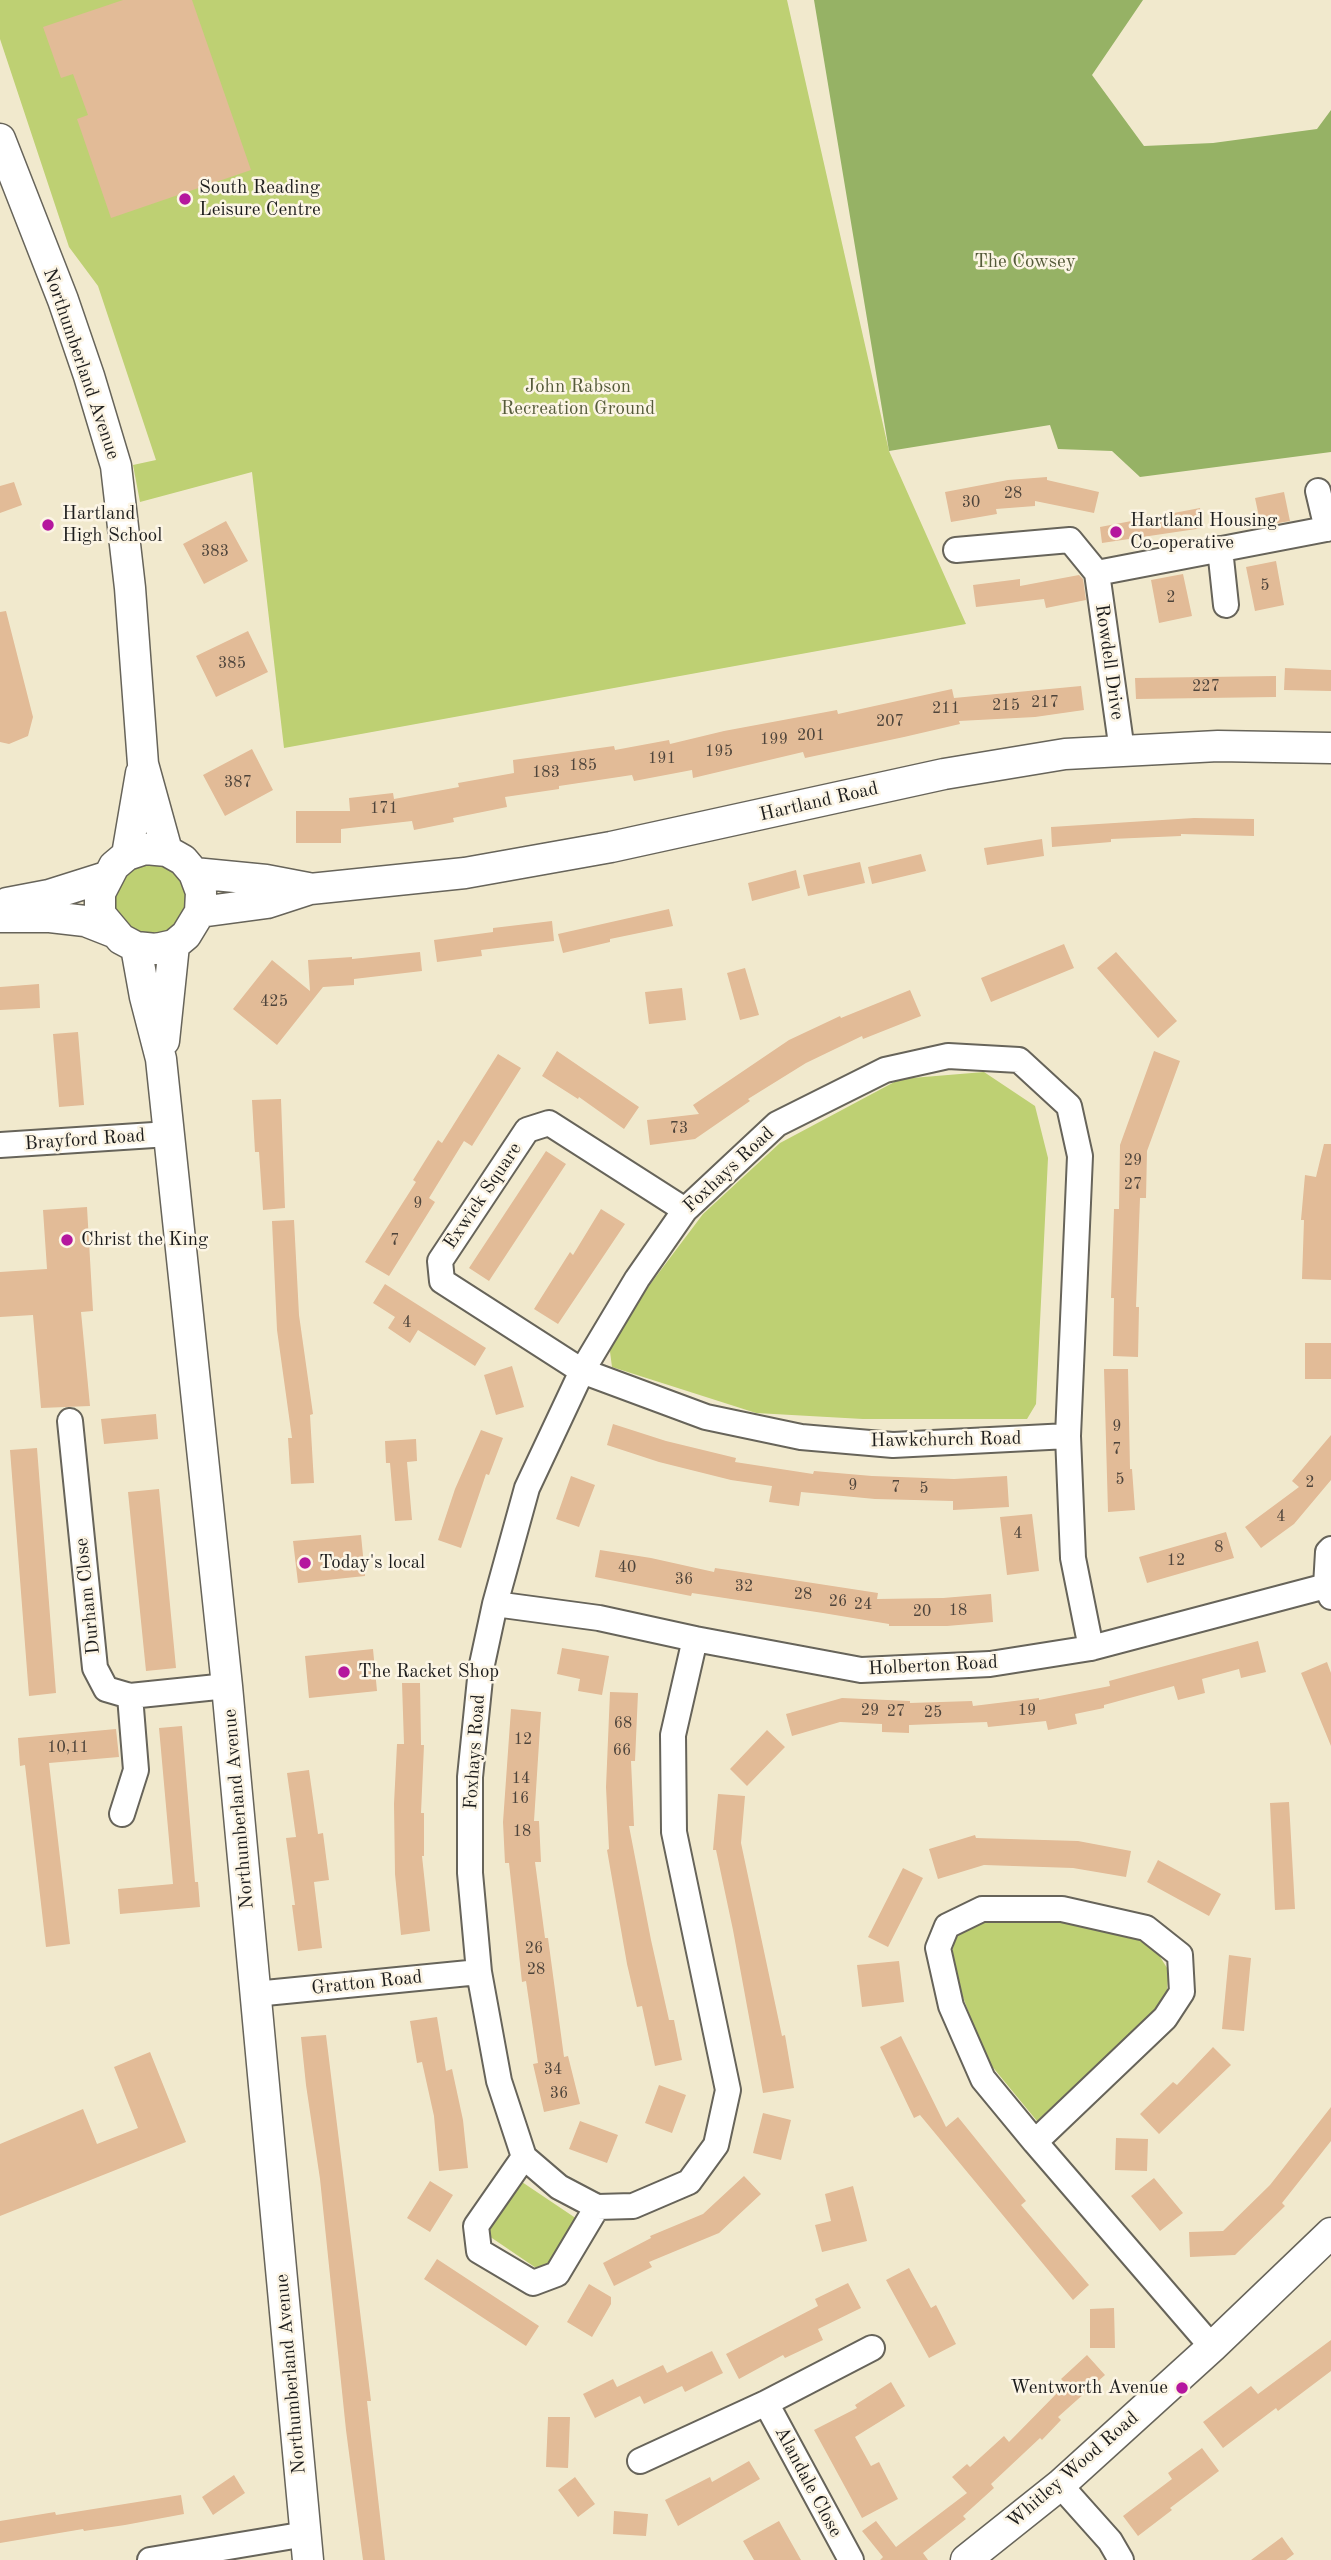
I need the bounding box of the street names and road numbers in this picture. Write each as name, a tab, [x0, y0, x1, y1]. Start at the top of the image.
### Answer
street label: Northumberland Avenue	[38, 265, 124, 463]
street label: Rowdell Drive	[1090, 603, 1128, 721]
street label: Hartland Road	[757, 777, 881, 827]
street label: Foxhays Road	[679, 1122, 779, 1218]
street label: Brayford Road	[24, 1124, 146, 1156]
street label: Exwick Square	[439, 1138, 527, 1254]
street label: Hawkchurch Road	[870, 1427, 1022, 1453]
street label: Durham Close	[71, 1537, 105, 1655]
street label: Holberton Road	[868, 1651, 998, 1681]
street label: Foxhays Road	[460, 1693, 490, 1811]
street label: Northumberland Avenue	[219, 1708, 259, 1910]
street label: Gratton Road	[310, 1966, 424, 2000]
street label: Northumberland Avenue	[271, 2273, 311, 2475]
street label: Whitley Wood Road	[1003, 2407, 1143, 2533]
street label: Alandale Close	[769, 2423, 847, 2541]

